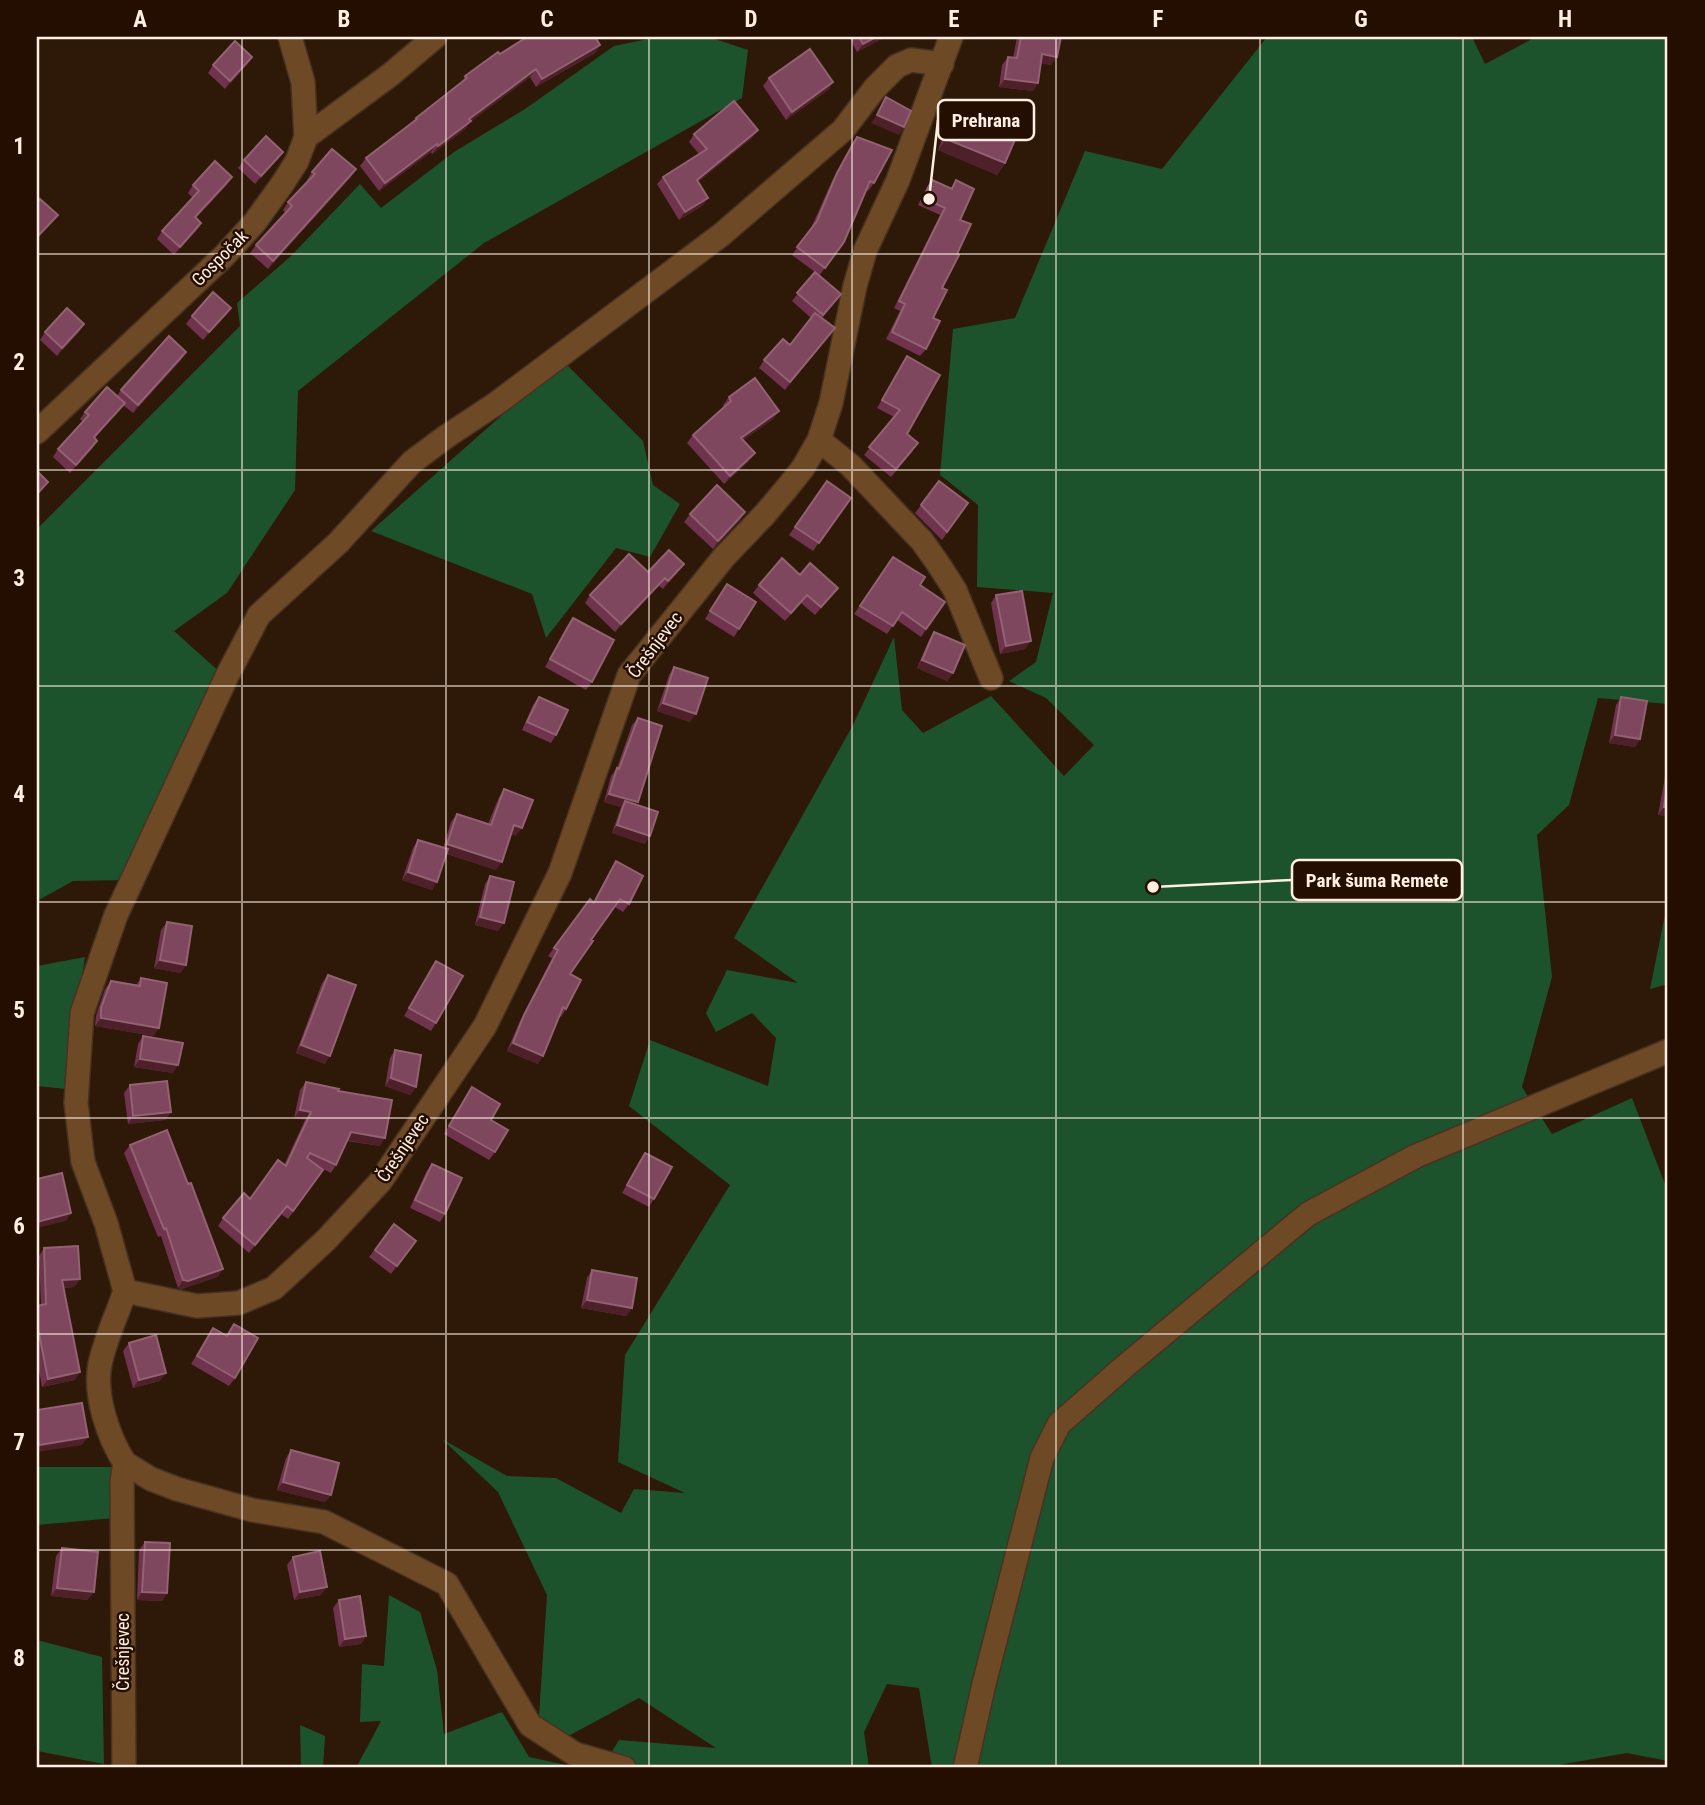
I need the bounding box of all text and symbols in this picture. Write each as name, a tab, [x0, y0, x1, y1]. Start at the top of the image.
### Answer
text: A	[133, 6, 147, 33]
text: B	[338, 6, 350, 33]
text: C	[540, 6, 554, 33]
text: D	[745, 6, 758, 33]
text: E	[948, 6, 960, 33]
text: F	[1153, 6, 1164, 33]
text: G	[1354, 6, 1368, 33]
text: H	[1558, 6, 1572, 33]
callout: Prehrana	[938, 100, 1034, 140]
text: Prehrana	[952, 109, 1020, 132]
text: 1	[13, 133, 25, 160]
street label: Gospočak	[187, 225, 252, 290]
text: 2	[13, 349, 25, 376]
text: 3	[13, 565, 25, 592]
street label: Črešnjevec	[623, 607, 686, 682]
text: 4	[13, 781, 25, 808]
callout: Park šuma Remete	[1292, 860, 1462, 900]
text: Park šuma Remete	[1306, 869, 1448, 892]
text: 5	[13, 997, 25, 1024]
street label: Črešnjevec	[372, 1110, 433, 1186]
text: 6	[13, 1213, 25, 1240]
text: 7	[13, 1429, 25, 1456]
street label: Črešnjevec	[112, 1613, 133, 1691]
text: 8	[13, 1645, 25, 1672]

